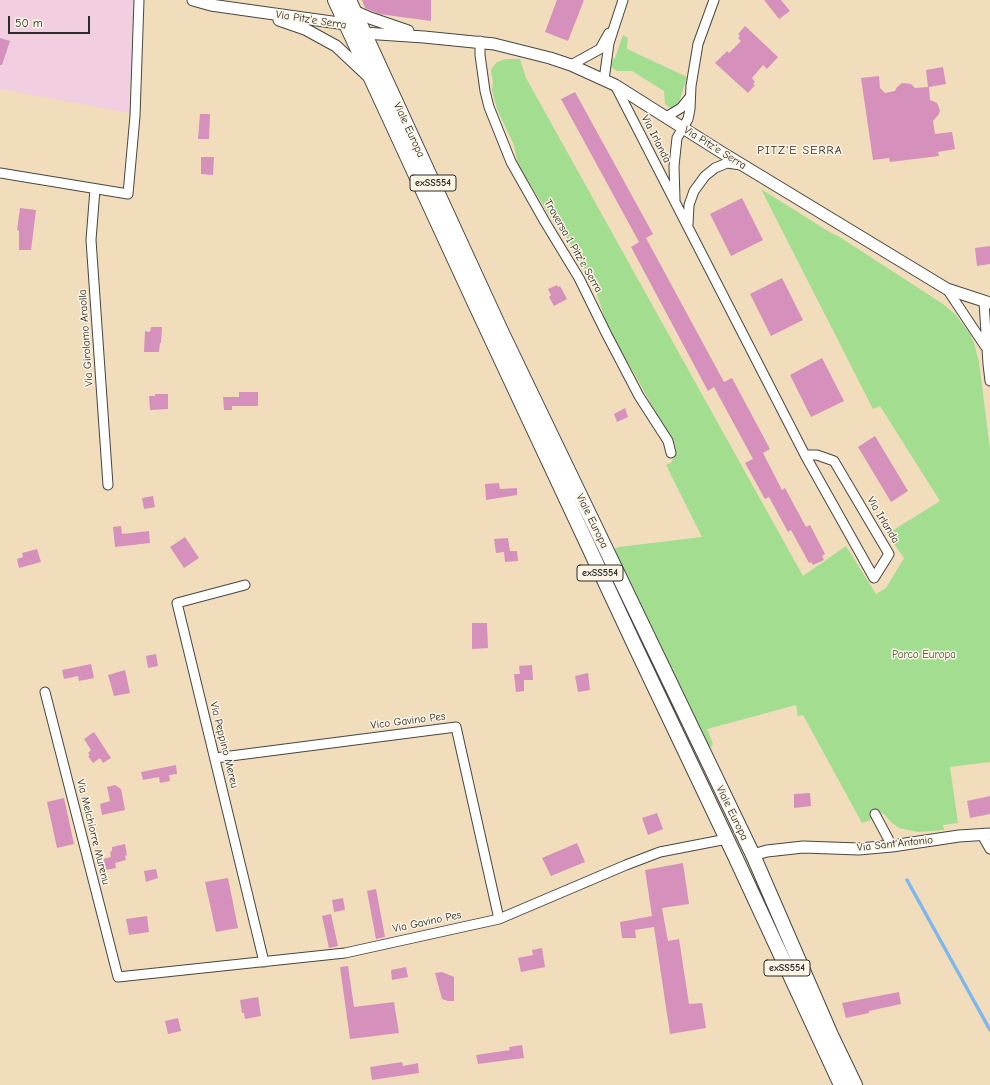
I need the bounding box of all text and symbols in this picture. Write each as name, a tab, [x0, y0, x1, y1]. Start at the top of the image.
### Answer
scale bar	[10, 8, 92, 34]
street label: Via Pitz'e Serra	[275, 8, 347, 32]
text: 50 m	[15, 16, 43, 30]
street label: Viale Europa	[390, 100, 428, 160]
street label: Via Irlanda	[638, 113, 674, 165]
street label: Via Pitz'e Serra	[681, 123, 749, 173]
district label: PITZ'E SERRA	[757, 144, 843, 158]
road number: exSS554	[410, 175, 456, 191]
street label: Traversa 1 Pitz'e Serra	[541, 197, 605, 295]
street label: Via Girolamo Araolla	[76, 289, 96, 387]
street label: Viale Europa	[573, 491, 611, 551]
street label: Via Irlanda	[864, 494, 902, 546]
road number: exSS554	[577, 565, 623, 581]
park label: Parco Europa	[892, 648, 956, 662]
street label: Via Peppino Mereu	[207, 700, 241, 790]
street label: Vico Gavino Pes	[370, 710, 446, 732]
street label: Via Melchiorre Murenu	[73, 778, 113, 886]
street label: Viale Europa	[713, 783, 751, 843]
street label: Via Sant'Antonio	[856, 833, 934, 855]
street label: Via Gavino Pes	[392, 908, 462, 936]
road number: exSS554	[764, 960, 810, 976]

